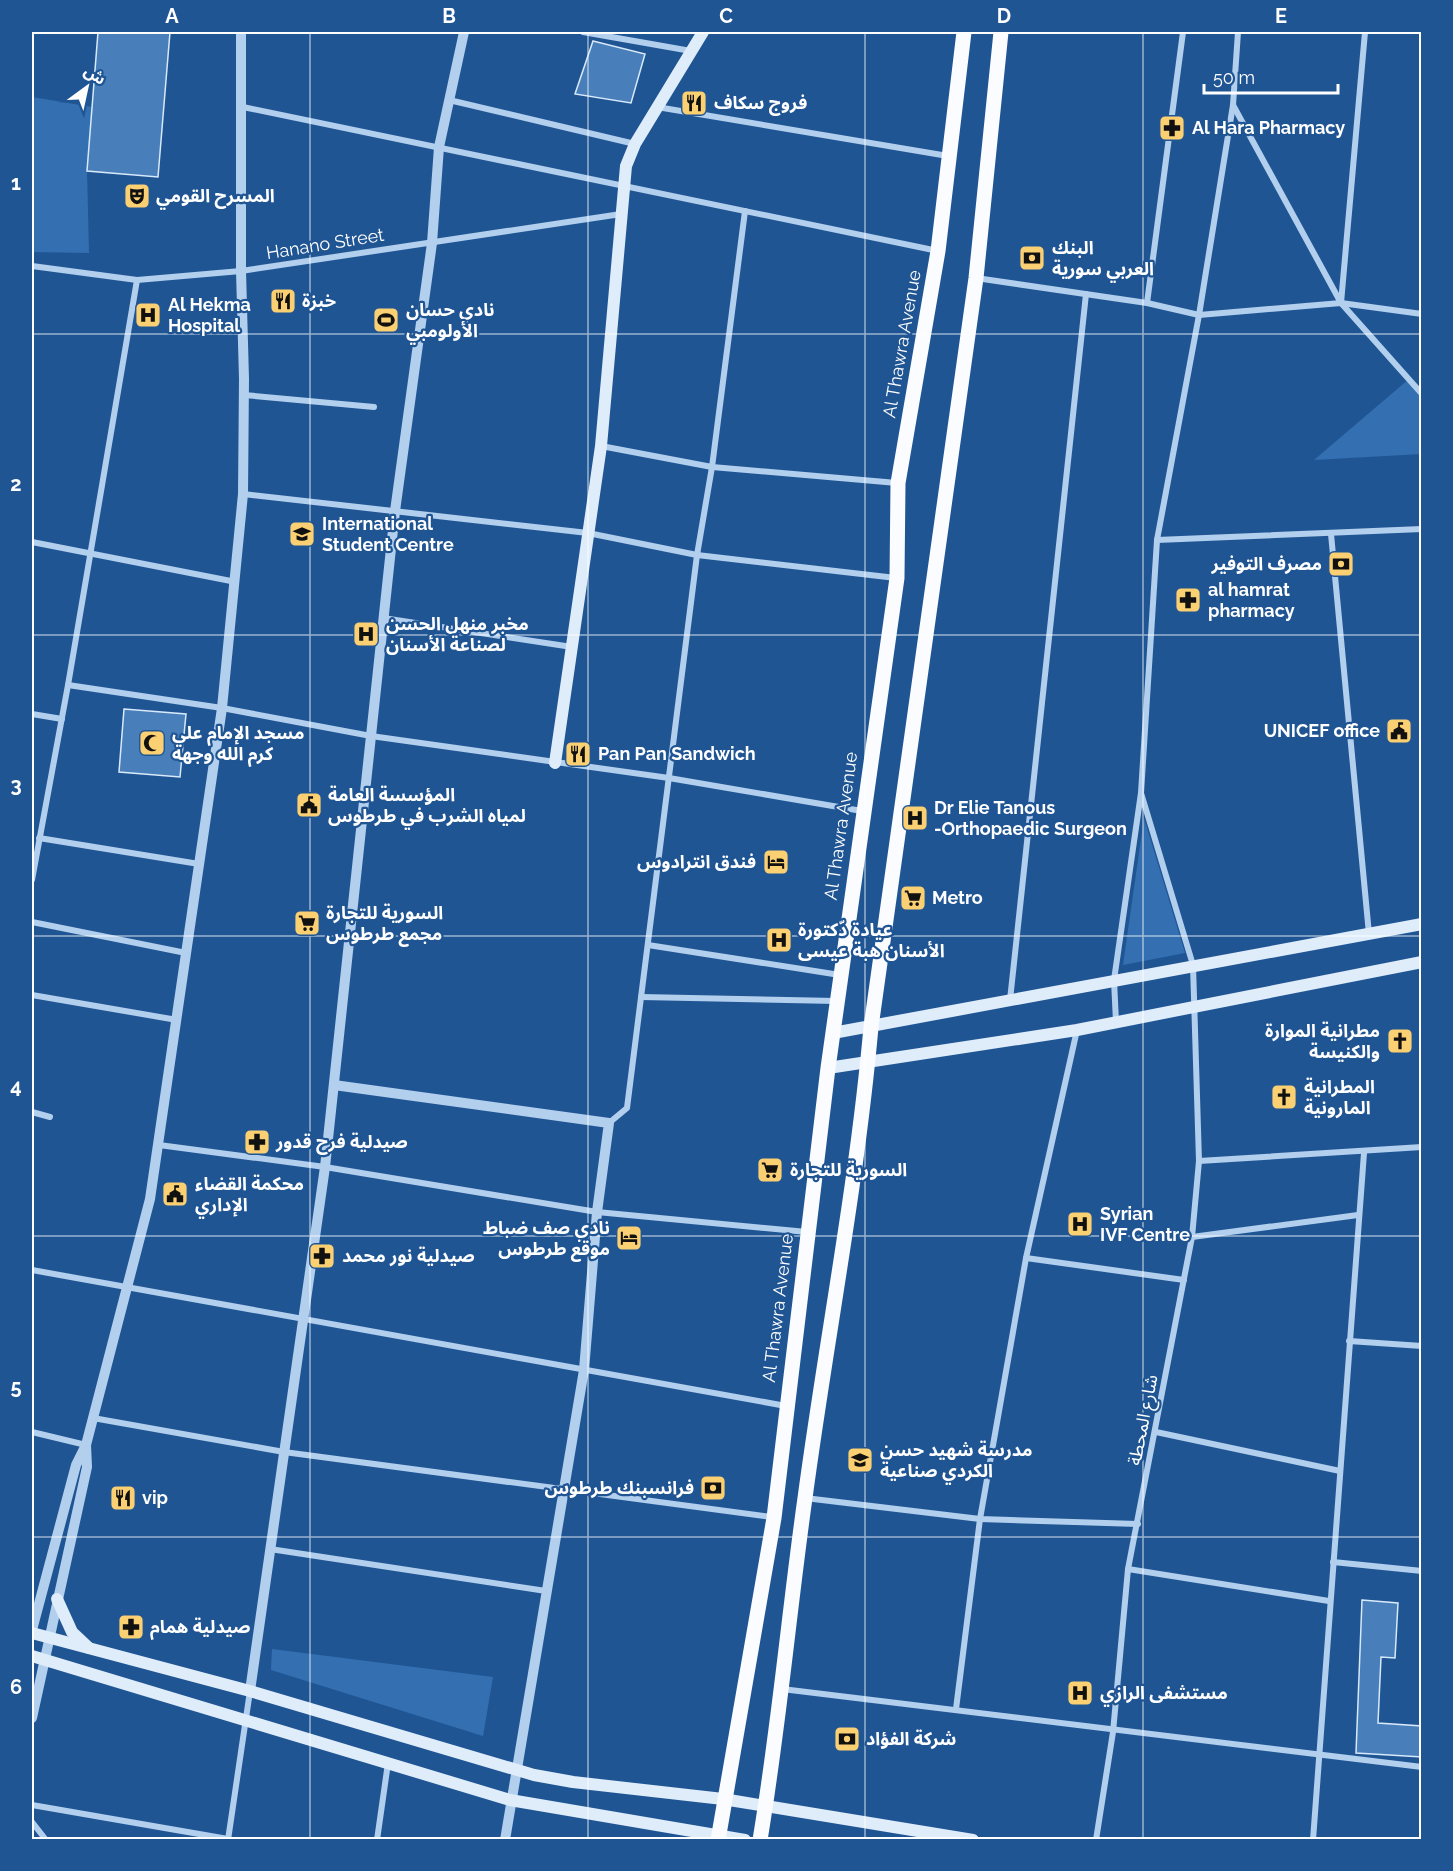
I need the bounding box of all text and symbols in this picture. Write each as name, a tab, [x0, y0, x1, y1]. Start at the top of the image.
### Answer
text: A	[165, 4, 179, 28]
text: B	[442, 4, 456, 28]
text: C	[719, 4, 733, 28]
text: D	[997, 4, 1011, 28]
text: E	[1275, 4, 1287, 28]
north arrow	[57, 57, 117, 117]
scale bar	[1204, 57, 1338, 95]
text: ش	[81, 61, 109, 89]
text: 50 m	[1213, 67, 1255, 88]
restaurant icon: فروج سكاف	[679, 88, 709, 118]
place label: فروج سكاف	[714, 92, 807, 116]
pharmacy icon: Al Hara Pharmacy	[1157, 113, 1187, 143]
place label: Al Hara Pharmacy	[1192, 117, 1345, 138]
text: 1	[11, 171, 21, 195]
theatre icon: المسرح القومي	[122, 181, 152, 211]
place label: المسرح القومي	[156, 185, 275, 210]
street label: Hanano Street	[265, 224, 385, 263]
place label: البنك العربي سورية	[1052, 237, 1154, 283]
bank icon: البنك العربي سورية	[1017, 243, 1047, 273]
street label: Al Thawra Avenue	[878, 268, 925, 419]
restaurant icon: خبزة	[268, 286, 298, 316]
place label: خبزة	[302, 290, 336, 312]
place label: Al Hekma Hospital	[168, 294, 251, 336]
place label: نادي حسان الأولومبي	[406, 299, 495, 345]
hospital icon: Al Hekma Hospital	[133, 300, 163, 330]
sports icon: نادي حسان الأولومبي	[371, 305, 401, 335]
text: 2	[10, 472, 22, 496]
place label: International Student Centre	[322, 513, 454, 555]
school or university icon: International Student Centre	[287, 519, 317, 549]
bank icon: مصرف التوفير	[1326, 549, 1356, 579]
place label: مصرف التوفير	[1211, 553, 1322, 575]
place label: al hamrat pharmacy	[1208, 579, 1295, 621]
pharmacy icon: al hamrat pharmacy	[1173, 585, 1203, 615]
place label: مخبر منهل الحسن لصناعة الأسنان	[386, 613, 529, 655]
hospital icon: مخبر منهل الحسن لصناعة الأسنان	[351, 619, 381, 649]
public building icon: UNICEF office	[1384, 716, 1414, 746]
place label: UNICEF office	[1264, 720, 1380, 741]
place label: مسجد الإمام علي كرم الله وجهه	[172, 722, 304, 767]
mosque icon: مسجد الإمام علي كرم الله وجهه	[137, 728, 167, 758]
restaurant icon: Pan Pan Sandwich	[563, 739, 593, 769]
place label: Pan Pan Sandwich	[598, 743, 756, 764]
street label: Al Thawra Avenue	[820, 750, 861, 901]
text: 3	[10, 773, 22, 797]
place label: المؤسسة العامة لمياه الشرب في طرطوس	[328, 784, 526, 830]
public building icon: المؤسسة العامة لمياه الشرب في طرطوس	[294, 790, 324, 820]
place label: Dr Elie Tanous -Orthopaedic Surgeon	[934, 797, 1127, 839]
hospital icon: Dr Elie Tanous -Orthopaedic Surgeon	[900, 803, 930, 833]
hotel icon: فندق انترادوس	[761, 847, 791, 877]
place label: فندق انترادوس	[637, 851, 756, 873]
supermarket icon: Metro	[898, 883, 928, 913]
place label: Metro	[932, 887, 983, 908]
place label: السورية للتجارة مجمع طرطوس	[326, 902, 443, 947]
supermarket icon: السورية للتجارة مجمع طرطوس	[292, 908, 322, 938]
place label: عيادة دّكتورة الأسنان هبة عيسى	[798, 919, 945, 961]
hospital icon: عيادة دّكتورة الأسنان هبة عيسى	[764, 925, 794, 955]
place label: مطرانية الموارة والكنيسة	[1265, 1020, 1380, 1062]
church icon: مطرانية الموارة والكنيسة	[1385, 1026, 1415, 1056]
text: 4	[10, 1074, 22, 1098]
place label: المطرانية المارونية	[1304, 1076, 1375, 1119]
church icon: المطرانية المارونية	[1269, 1082, 1299, 1112]
pharmacy icon: صيدلية فرح قدور	[242, 1127, 272, 1157]
place label: صيدلية فرح قدور	[275, 1131, 408, 1155]
supermarket icon: السورية للتجارة	[755, 1155, 785, 1185]
place label: السورية للتجارة	[790, 1159, 907, 1181]
place label: محكمة القضاء الإداري	[195, 1173, 304, 1219]
public building icon: محكمة القضاء الإداري	[160, 1179, 190, 1209]
place label: Syrian IVF Centre	[1100, 1203, 1190, 1245]
hospital icon: Syrian IVF Centre	[1065, 1209, 1095, 1239]
place label: نادي صف ضباط موقع طرطوس	[483, 1217, 610, 1262]
hotel icon: نادي صف ضباط موقع طرطوس	[614, 1223, 644, 1253]
street label: Al Thawra Avenue	[758, 1232, 797, 1383]
pharmacy icon: صيدلية نور محمد	[307, 1241, 337, 1271]
place label: صيدلية نور محمد	[342, 1245, 475, 1267]
street label: شارع المحطة	[1123, 1373, 1166, 1468]
text: 5	[10, 1375, 22, 1399]
place label: مدرسة شهيد حسن الكردي صناعية	[880, 1439, 1033, 1485]
school or university icon: مدرسة شهيد حسن الكردي صناعية	[845, 1445, 875, 1475]
bank icon: فرانسبنك طرطوس	[698, 1473, 728, 1503]
place label: فرانسبنك طرطوس	[544, 1477, 694, 1499]
restaurant icon: vip	[108, 1483, 138, 1513]
place label: vip	[142, 1487, 168, 1508]
pharmacy icon: صيدلية همام	[116, 1612, 146, 1642]
place label: صيدلية همام	[150, 1616, 251, 1640]
text: 6	[10, 1675, 22, 1699]
hospital icon: مستشفى الرازي	[1065, 1678, 1095, 1708]
place label: مستشفى الرازي	[1100, 1682, 1228, 1707]
bank icon: شركة الفؤاد	[832, 1724, 862, 1754]
place label: شركة الفؤاد	[866, 1728, 956, 1750]

